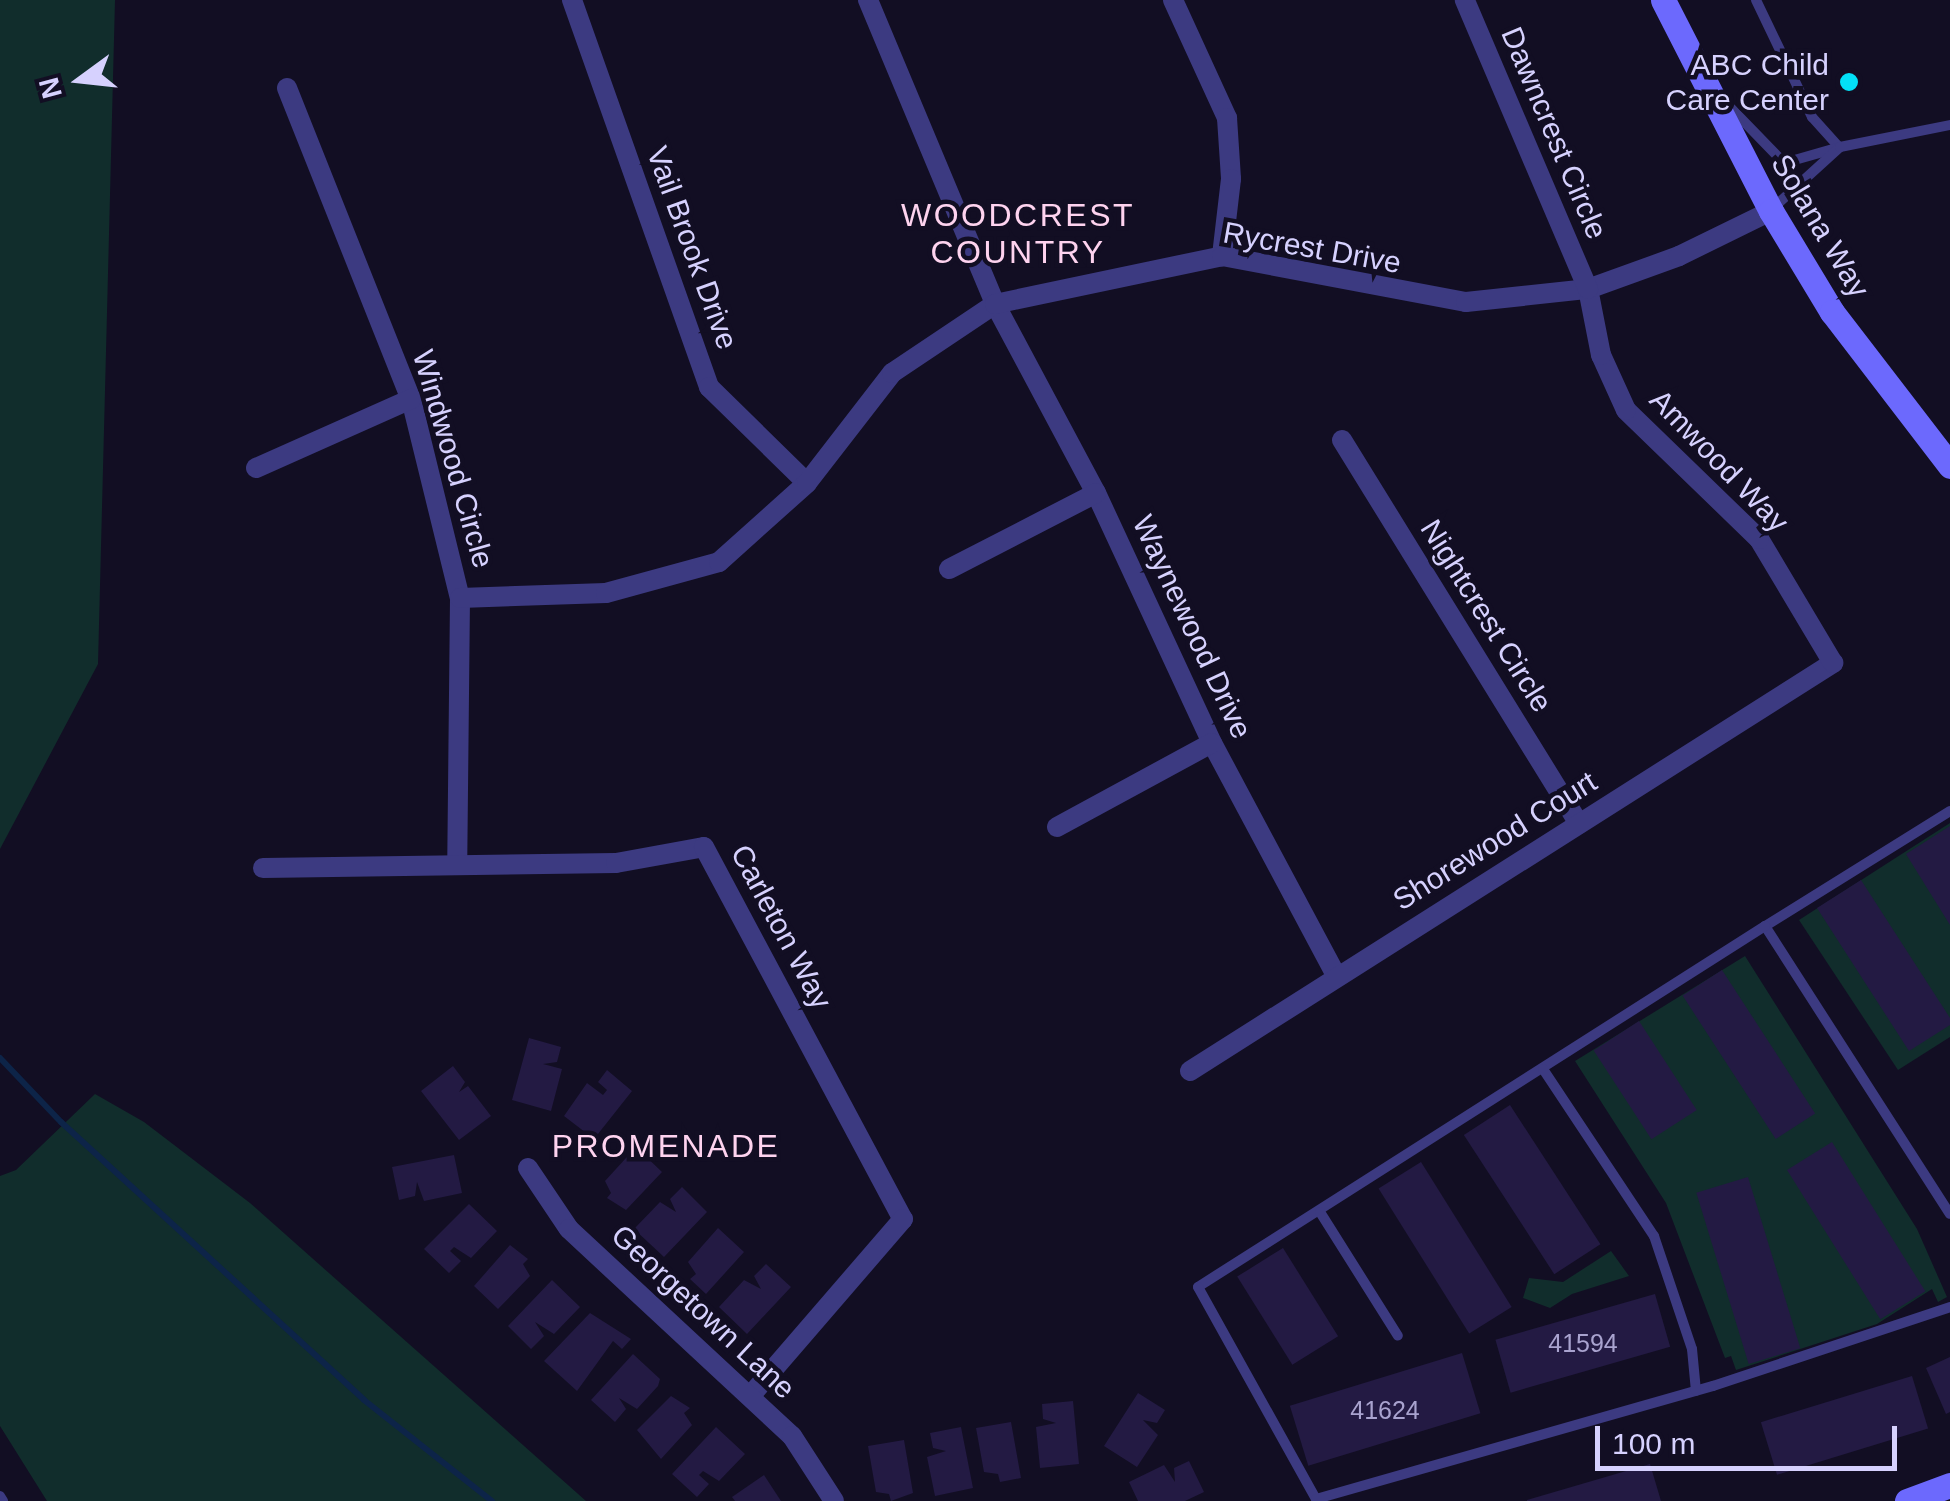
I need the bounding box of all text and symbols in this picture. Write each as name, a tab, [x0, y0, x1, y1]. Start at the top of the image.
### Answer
street label: Dawncrest Circle	[1493, 22, 1615, 244]
north arrow	[30, 30, 130, 130]
place label: ABC Child Care Center	[1666, 47, 1829, 118]
marker: ABC Child Care Center	[1838, 71, 1860, 93]
text: N	[33, 74, 68, 102]
street label: Vail Brook Drive	[639, 142, 745, 354]
street label: Solana Way	[1763, 148, 1877, 304]
district label: WOODCREST COUNTRY	[901, 197, 1135, 272]
street label: Rycrest Drive	[1220, 215, 1404, 281]
street label: Windwood Circle	[405, 346, 501, 572]
street label: Amwood Way	[1642, 382, 1796, 540]
street label: Waynewood Drive	[1124, 510, 1260, 744]
street label: Nightcrest Circle	[1412, 513, 1560, 719]
street label: Shorewood Court	[1386, 764, 1604, 918]
street label: Carleton Way	[723, 839, 839, 1015]
district label: PROMENADE	[552, 1127, 780, 1165]
street label: Georgetown Lane	[604, 1218, 802, 1406]
house number: 41594	[1548, 1328, 1618, 1358]
house number: 41624	[1350, 1395, 1420, 1425]
scale bar	[1600, 1406, 1902, 1468]
text: 100 m	[1612, 1427, 1695, 1460]

